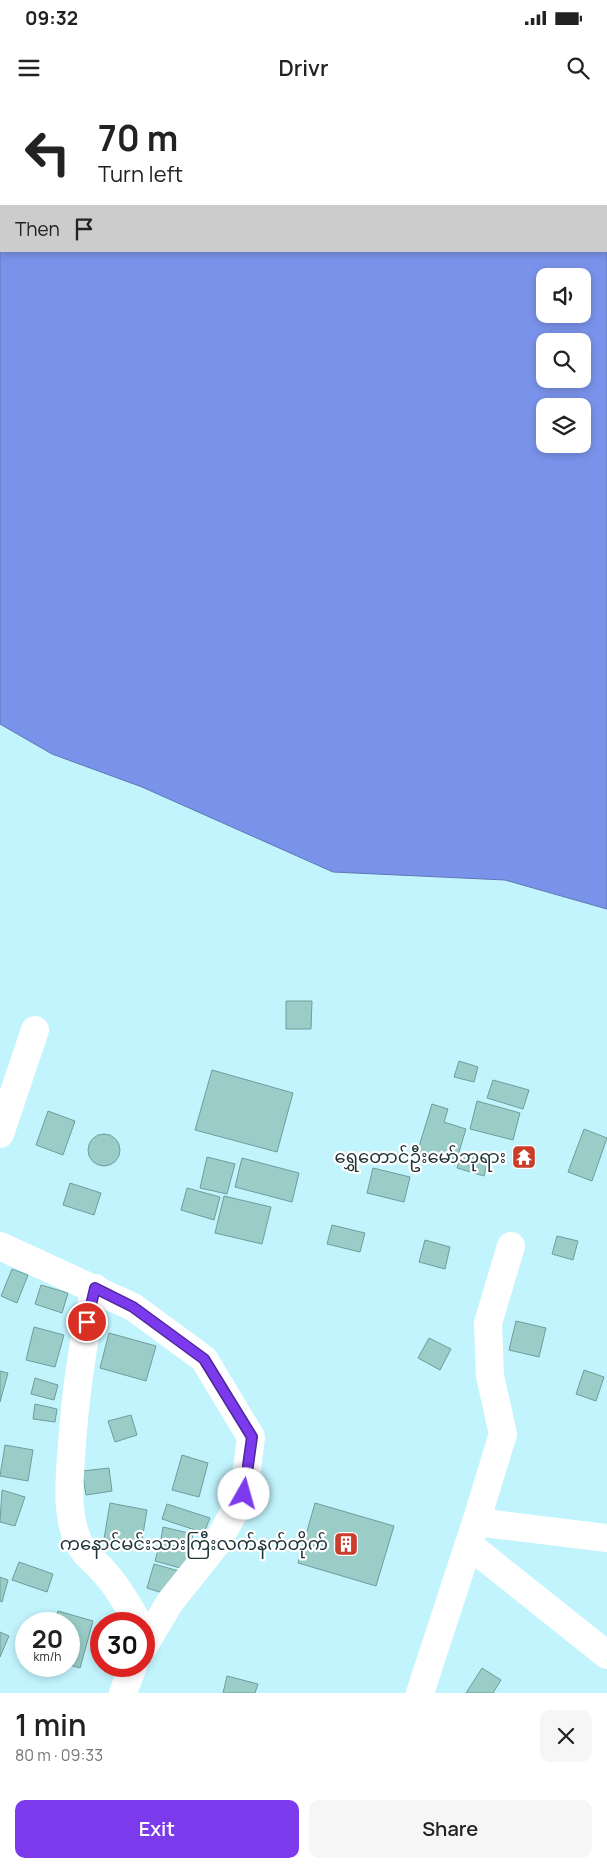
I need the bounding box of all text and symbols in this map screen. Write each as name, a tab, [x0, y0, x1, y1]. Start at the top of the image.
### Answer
text: 09:32	[25, 5, 78, 31]
text: Drivr	[279, 53, 328, 83]
icon: menu	[15, 54, 43, 82]
icon: search	[564, 54, 592, 82]
text: 70 m	[98, 114, 178, 162]
icon: left	[15, 120, 80, 185]
text: Turn left	[98, 159, 183, 189]
icon: arrive	[70, 215, 98, 243]
text: Then	[15, 216, 60, 242]
map controls	[536, 268, 591, 453]
button: sound	[536, 268, 591, 323]
button: search	[536, 333, 591, 388]
button: layers	[536, 398, 591, 453]
place label: ရွှေတောင်ဦးမော်ဘုရား	[335, 1144, 506, 1172]
temple icon: ရွှေတောင်ဦးမော်ဘုရား	[511, 1144, 537, 1170]
pin	[66, 1301, 108, 1343]
icon: arrive	[73, 1308, 101, 1336]
position arrow	[217, 1467, 269, 1519]
place label: ကနောင်မင်းသားကြီးလက်နက်တိုက်	[60, 1530, 328, 1559]
building icon: ကနောင်မင်းသားကြီးလက်နက်တိုက်	[333, 1531, 359, 1557]
speed limit sign: 30	[90, 1612, 155, 1677]
text: 20	[32, 1621, 63, 1656]
text: km/h	[34, 1648, 61, 1665]
text: 1 min	[15, 1704, 87, 1745]
button: close	[540, 1710, 592, 1762]
text: 80 m · 09:33	[15, 1744, 103, 1766]
button: Exit	[15, 1800, 299, 1858]
button: Share	[309, 1800, 592, 1858]

